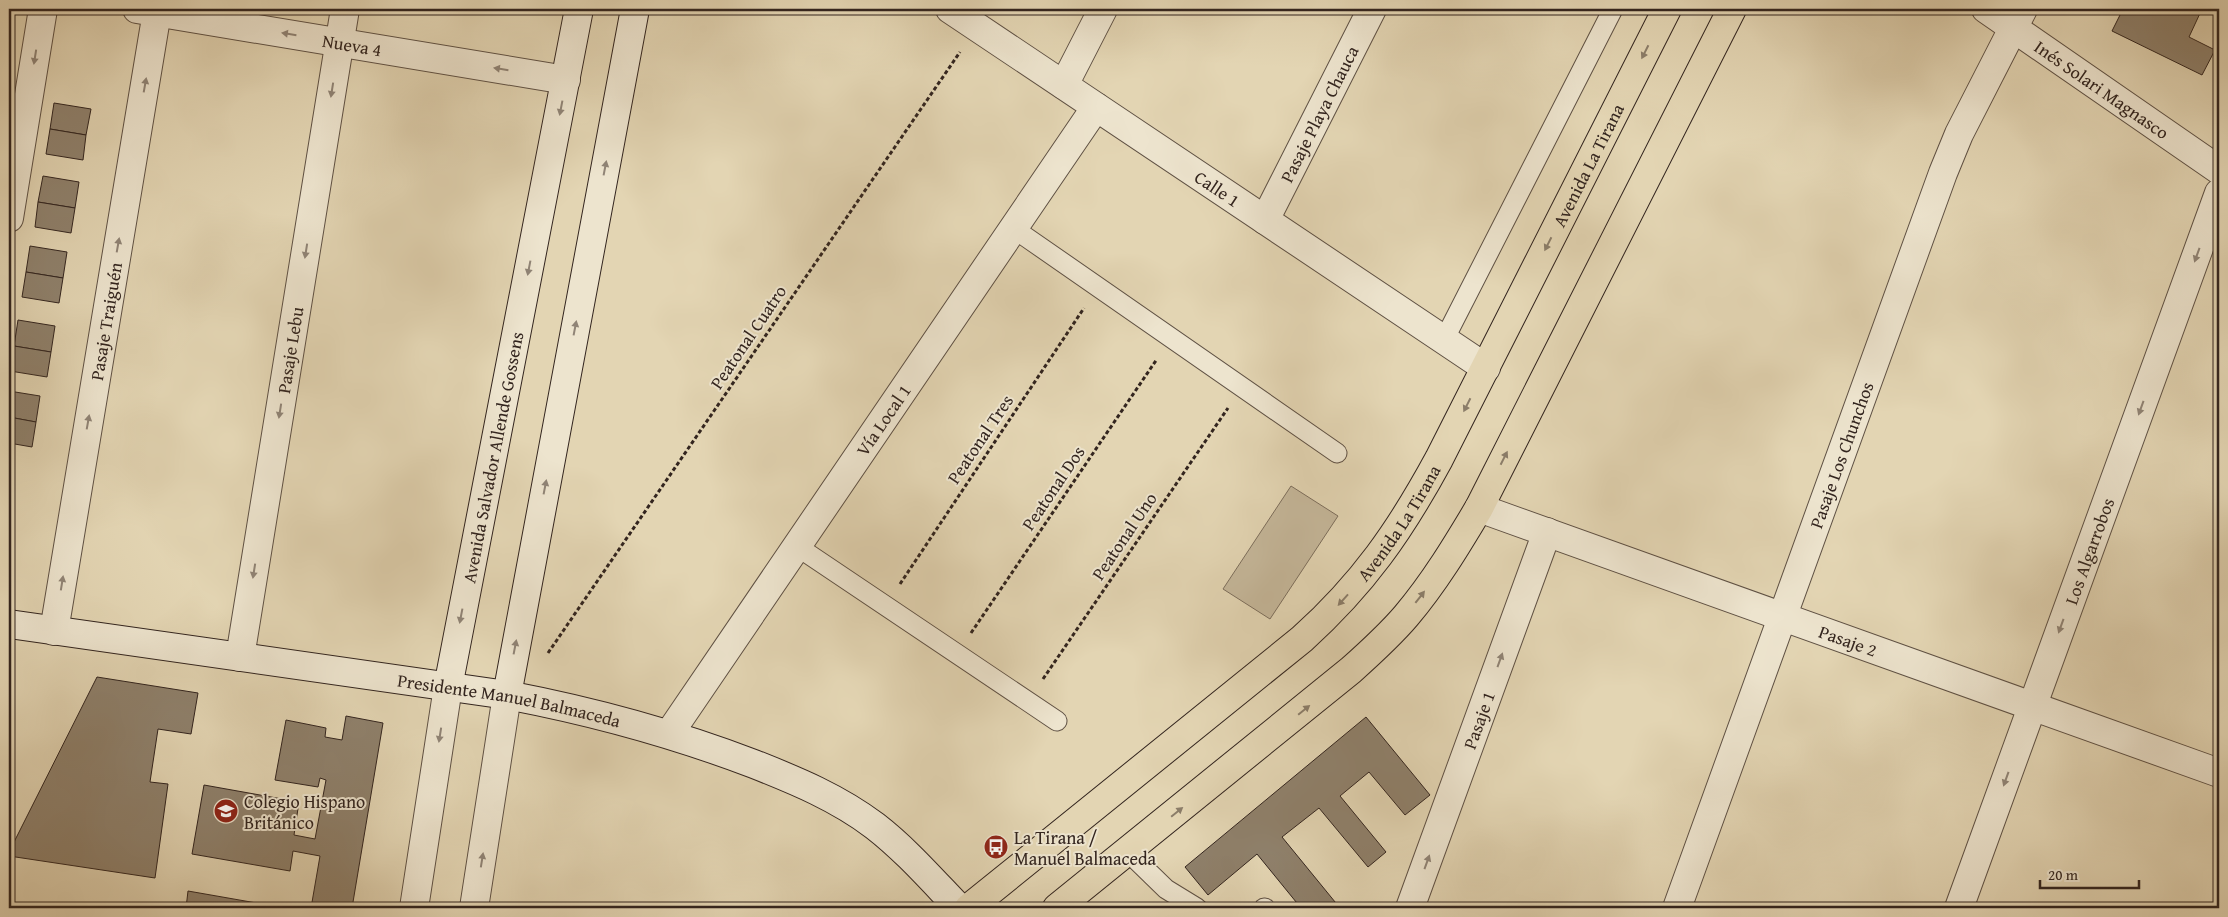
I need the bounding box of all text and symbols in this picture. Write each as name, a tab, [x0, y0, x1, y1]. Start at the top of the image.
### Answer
street label: Nueva 4	[320, 26, 384, 63]
one-way arrow	[280, 29, 296, 37]
street label: Inés Solari Magnasco	[2029, 33, 2175, 145]
street label: Pasaje Playa Chauca	[1273, 40, 1365, 187]
one-way arrow	[1641, 45, 1649, 59]
one-way arrow	[31, 49, 39, 65]
one-way arrow	[493, 64, 509, 72]
one-way arrow	[142, 76, 150, 92]
one-way arrow	[328, 82, 336, 98]
street label: Avenida La Tirana	[1545, 98, 1631, 231]
one-way arrow	[556, 101, 564, 117]
one-way arrow	[602, 160, 610, 176]
street label: Calle 1	[1189, 163, 1246, 213]
one-way arrow	[115, 236, 123, 252]
one-way arrow	[1544, 237, 1552, 251]
one-way arrow	[302, 243, 310, 259]
one-way arrow	[2193, 248, 2201, 263]
street label: Pasaje Traiguén	[82, 260, 129, 382]
one-way arrow	[525, 260, 533, 276]
street label: Peatonal Cuatro	[703, 279, 793, 395]
street label: Pasaje Lebu	[269, 304, 310, 395]
one-way arrow	[572, 319, 580, 335]
street label: Avenida Salvador Allende Gossens	[455, 329, 530, 585]
street label: Pasaje Los Chunchos	[1802, 378, 1880, 532]
street label: Vía Local 1	[849, 379, 917, 461]
street label: Peatonal Tres	[940, 389, 1020, 489]
one-way arrow	[1463, 398, 1472, 412]
one-way arrow	[2137, 401, 2145, 416]
one-way arrow	[276, 403, 284, 419]
one-way arrow	[85, 414, 93, 430]
street label: Peatonal Dos	[1015, 440, 1091, 536]
one-way arrow	[1500, 451, 1508, 466]
street label: Avenida La Tirana	[1350, 459, 1447, 587]
one-way arrow	[542, 479, 550, 495]
street label: Peatonal Uno	[1085, 487, 1163, 585]
street label: Los Algarrobos	[2057, 494, 2121, 608]
one-way arrow	[249, 564, 257, 580]
one-way arrow	[58, 574, 66, 590]
one-way arrow	[1415, 591, 1426, 604]
one-way arrow	[1337, 594, 1349, 606]
one-way arrow	[457, 609, 465, 625]
street label: Pasaje 2	[1815, 617, 1881, 663]
one-way arrow	[2057, 619, 2064, 634]
one-way arrow	[512, 639, 520, 655]
one-way arrow	[1497, 653, 1504, 668]
street label: Presidente Manuel Balmaceda	[396, 666, 624, 734]
street label: Pasaje 1	[1456, 687, 1501, 753]
one-way arrow	[1297, 704, 1310, 715]
one-way arrow	[436, 727, 444, 743]
one-way arrow	[2002, 772, 2010, 787]
place label: Colegio Hispano Británico	[244, 788, 365, 836]
school or university icon: Colegio Hispano Británico	[213, 798, 239, 824]
one-way arrow	[1170, 806, 1183, 817]
place label: La Tirana / Manuel Balmaceda	[1014, 824, 1157, 872]
bus stop icon: La Tirana / Manuel Balmaceda	[983, 834, 1009, 860]
one-way arrow	[478, 852, 486, 868]
one-way arrow	[1424, 855, 1431, 870]
scale bar	[2040, 857, 2139, 889]
text: 20 m	[2048, 864, 2079, 885]

